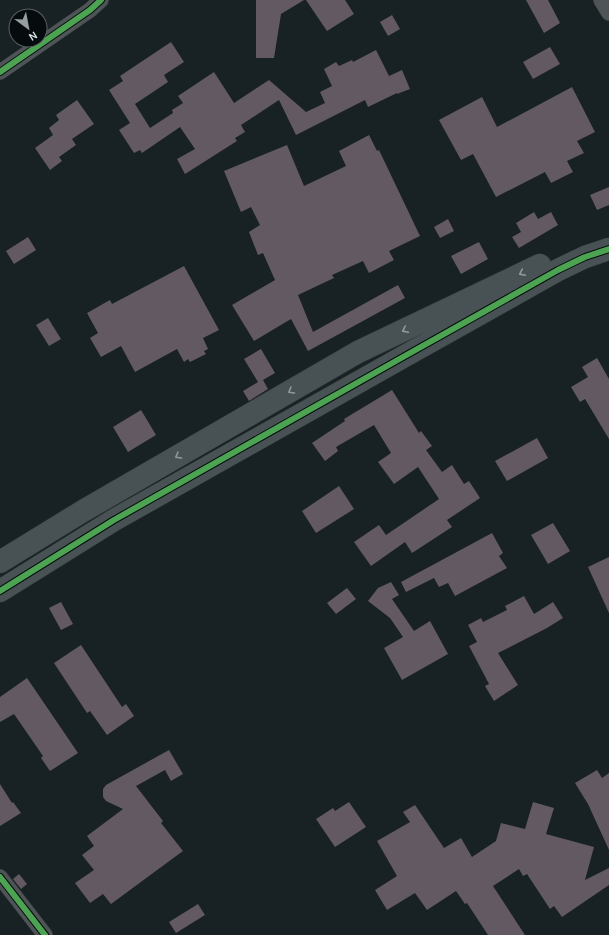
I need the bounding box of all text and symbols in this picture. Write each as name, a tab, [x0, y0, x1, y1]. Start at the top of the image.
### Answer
north arrow	[8, 8, 48, 48]
text: N	[26, 28, 40, 44]
one-way arrow	[519, 268, 527, 276]
one-way arrow	[402, 325, 410, 332]
one-way arrow	[288, 387, 295, 394]
one-way arrow	[175, 452, 182, 459]

